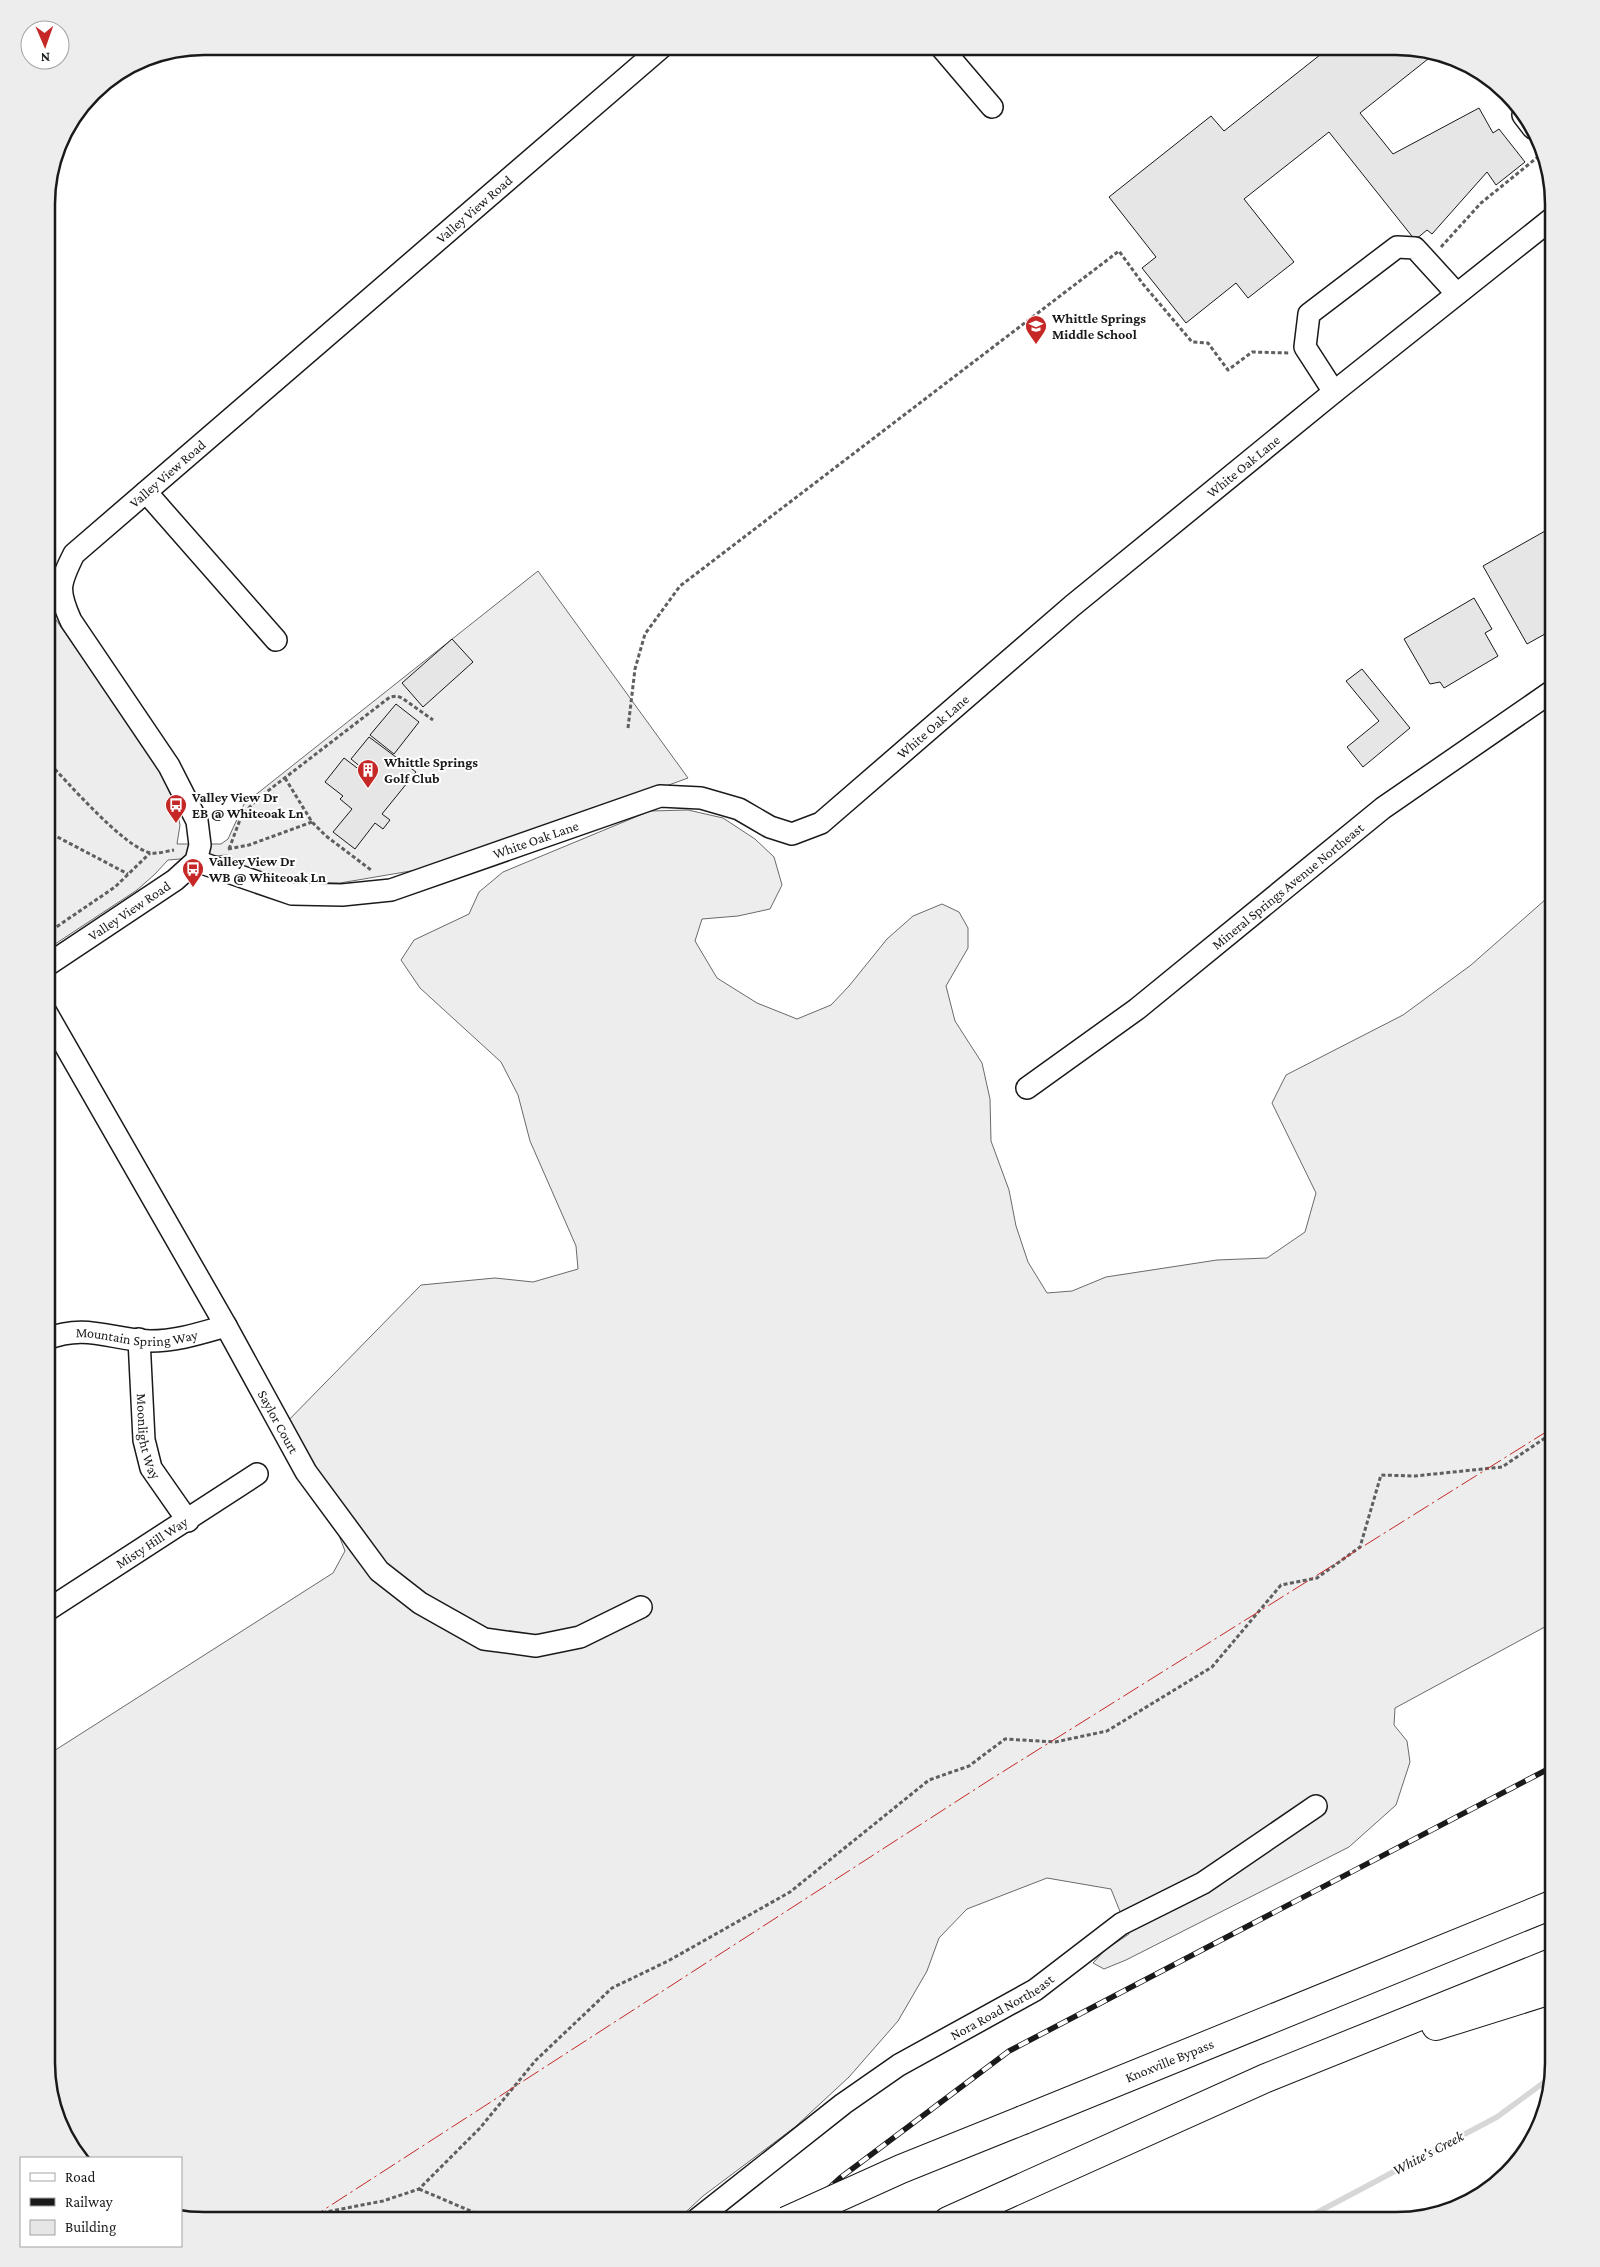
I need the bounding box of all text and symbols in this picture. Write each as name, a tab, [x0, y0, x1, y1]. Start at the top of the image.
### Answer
north arrow	[20, 20, 70, 70]
text: N	[40, 50, 51, 66]
street label: Valley View Road	[433, 171, 516, 246]
place label: Whittle Springs Middle School	[1051, 310, 1146, 342]
school or university icon: Whittle Springs Middle School	[1024, 314, 1048, 345]
street label: White Oak Lane	[1203, 432, 1283, 501]
street label: Valley View Road	[126, 436, 209, 511]
street label: White Oak Lane	[894, 691, 972, 762]
place label: Whittle Springs Golf Club	[383, 754, 478, 786]
building icon: Whittle Springs Golf Club	[356, 758, 380, 789]
place label: Valley View Dr EB @ Whiteoak Ln	[191, 789, 304, 821]
bus stop icon: Valley View Dr EB @ Whiteoak Ln	[164, 793, 188, 824]
street label: White Oak Lane	[491, 817, 581, 862]
street label: Mineral Springs Avenue Northeast	[1209, 819, 1367, 953]
place label: Valley View Dr WB @ Whiteoak Ln	[208, 853, 326, 885]
bus stop icon: Valley View Dr WB @ Whiteoak Ln	[181, 857, 205, 888]
street label: Valley View Road	[85, 877, 174, 944]
street label: Mountain Spring Way	[76, 1324, 200, 1349]
street label: Saylor Court	[255, 1387, 302, 1456]
street label: Moonlight Way	[134, 1393, 164, 1483]
street label: Misty Hill Way	[113, 1513, 191, 1572]
street label: Nora Road Northeast	[947, 1970, 1057, 2043]
street label: Knoxville Bypass	[1123, 2035, 1216, 2086]
water label: White's Creek	[1390, 2127, 1467, 2178]
legend	[20, 2157, 182, 2247]
text: Road	[65, 2169, 96, 2185]
text: Railway	[65, 2194, 113, 2211]
text: Building	[65, 2219, 116, 2236]

